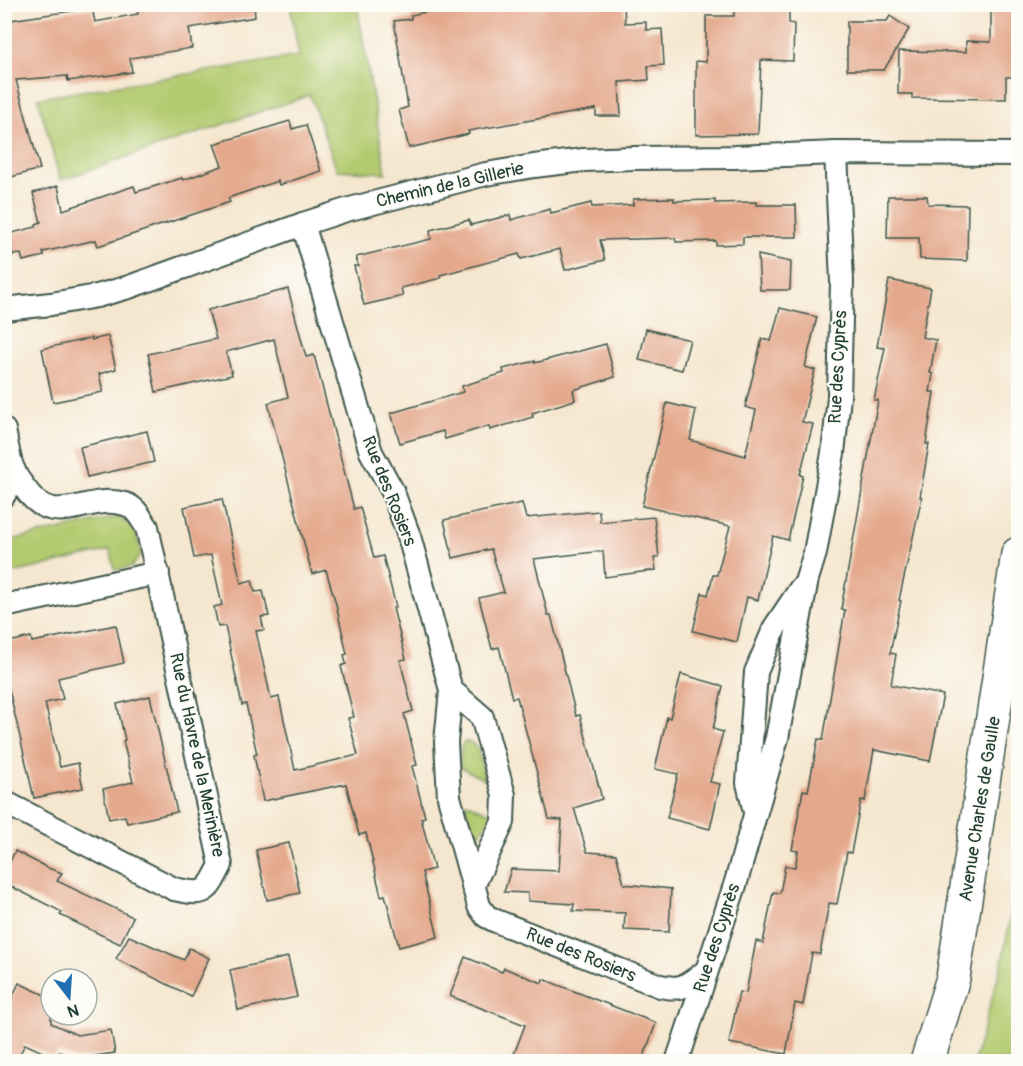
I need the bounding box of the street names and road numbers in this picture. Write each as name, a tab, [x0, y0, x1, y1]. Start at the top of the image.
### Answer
street label: Chemin de la Gillerie	[374, 157, 526, 213]
street label: Rue des Cyprès	[824, 310, 852, 424]
street label: Rue des Rosiers	[356, 433, 422, 549]
street label: Rue du Havre de la Merinière	[164, 651, 230, 859]
street label: Avenue Charles de Gaulle	[954, 715, 1006, 903]
street label: Rue des Cyprès	[689, 881, 745, 995]
street label: Rue des Rosiers	[523, 922, 639, 988]

